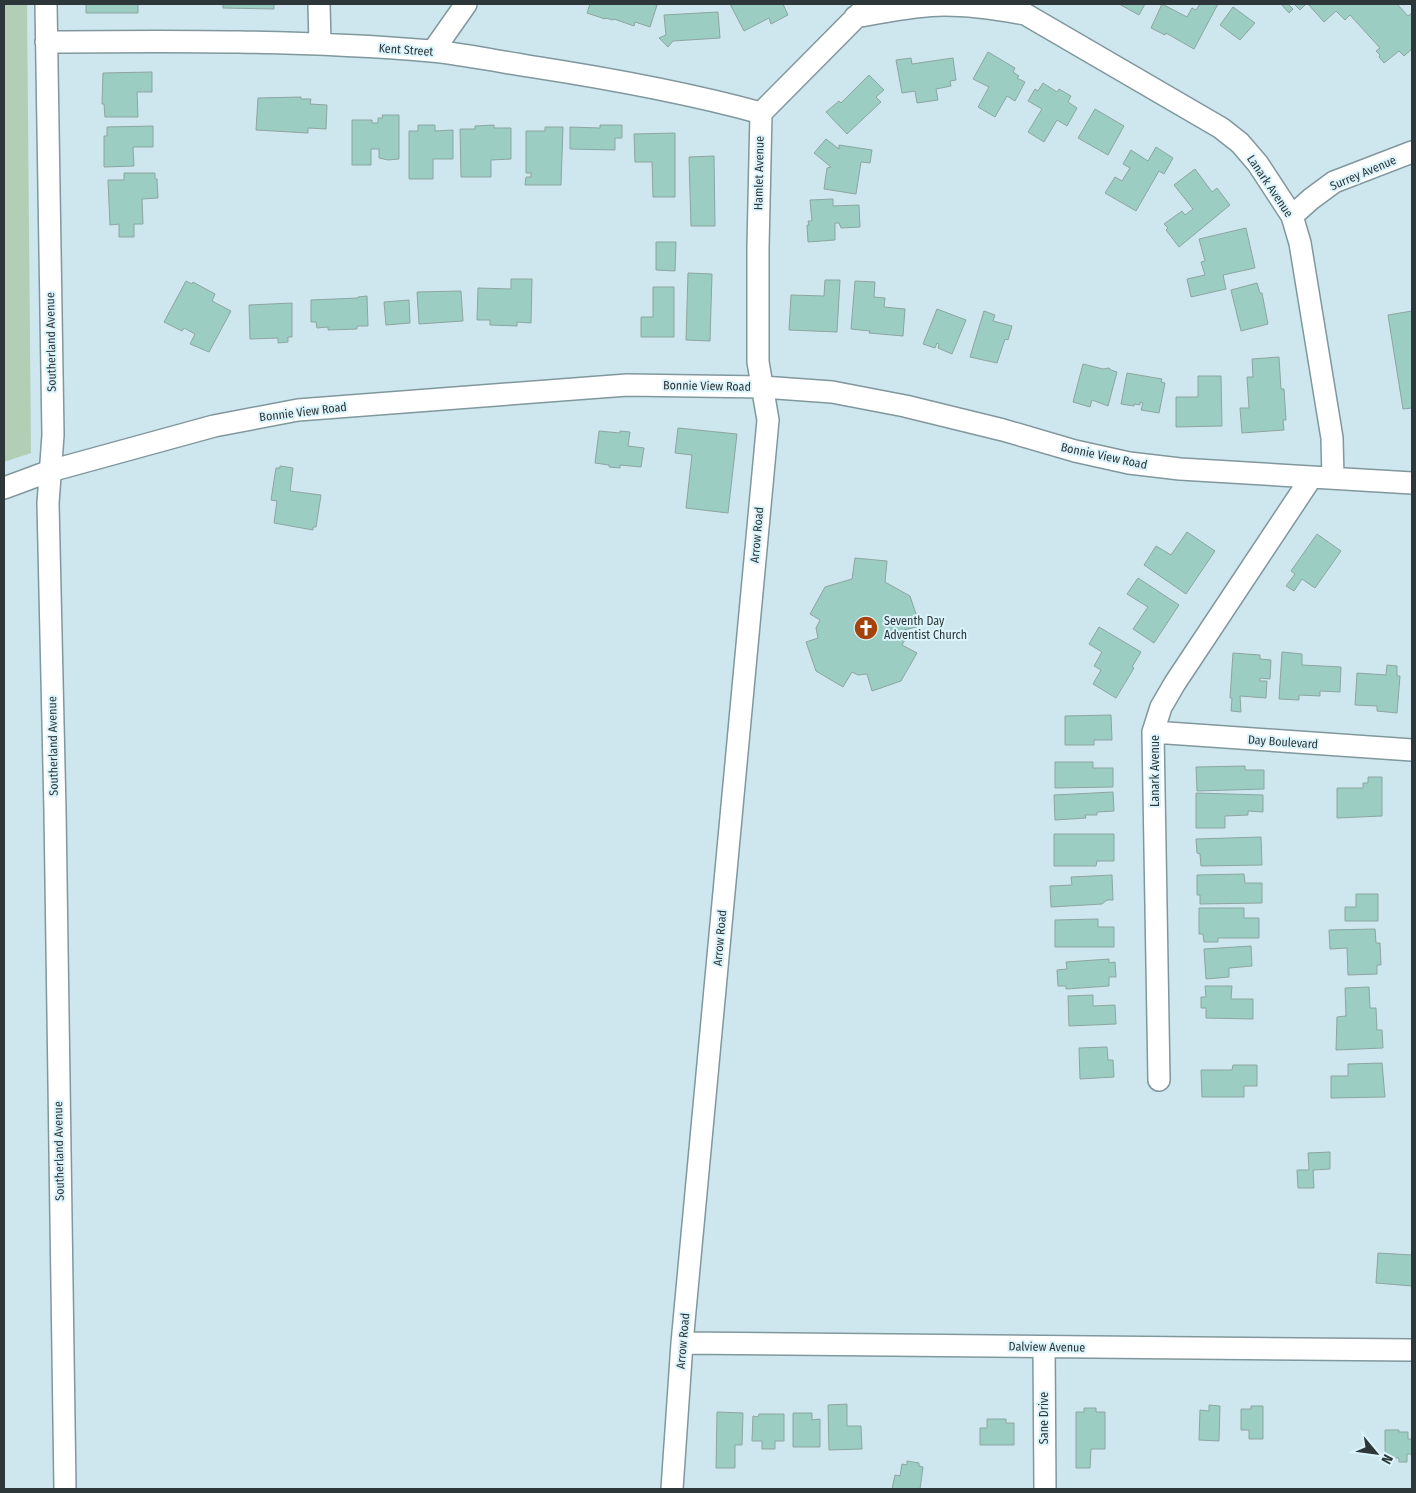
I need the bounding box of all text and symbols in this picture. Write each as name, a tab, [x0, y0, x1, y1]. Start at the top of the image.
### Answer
street label: Kent Street	[378, 41, 434, 59]
street label: Hamlet Avenue	[751, 136, 767, 210]
street label: Lanark Avenue	[1244, 152, 1296, 220]
street label: Surrey Avenue	[1328, 153, 1398, 193]
street label: Southerland Avenue	[43, 292, 59, 392]
street label: Bonnie View Road	[663, 378, 751, 394]
street label: Bonnie View Road	[259, 400, 347, 424]
street label: Bonnie View Road	[1060, 440, 1148, 472]
street label: Arrow Road	[748, 506, 766, 564]
place label: Seventh Day Adventist Church	[884, 614, 967, 642]
church icon: Seventh Day Adventist Church	[853, 615, 879, 641]
street label: Southerland Avenue	[45, 696, 61, 796]
street label: Day Boulevard	[1247, 733, 1319, 751]
street label: Lanark Avenue	[1148, 735, 1162, 807]
street label: Arrow Road	[711, 909, 729, 967]
street label: Southerland Avenue	[51, 1101, 67, 1201]
street label: Arrow Road	[674, 1312, 692, 1370]
street label: Dalview Avenue	[1009, 1339, 1086, 1355]
street label: Sane Drive	[1037, 1392, 1051, 1444]
north arrow	[1351, 1428, 1401, 1478]
text: N	[1377, 1451, 1396, 1467]

